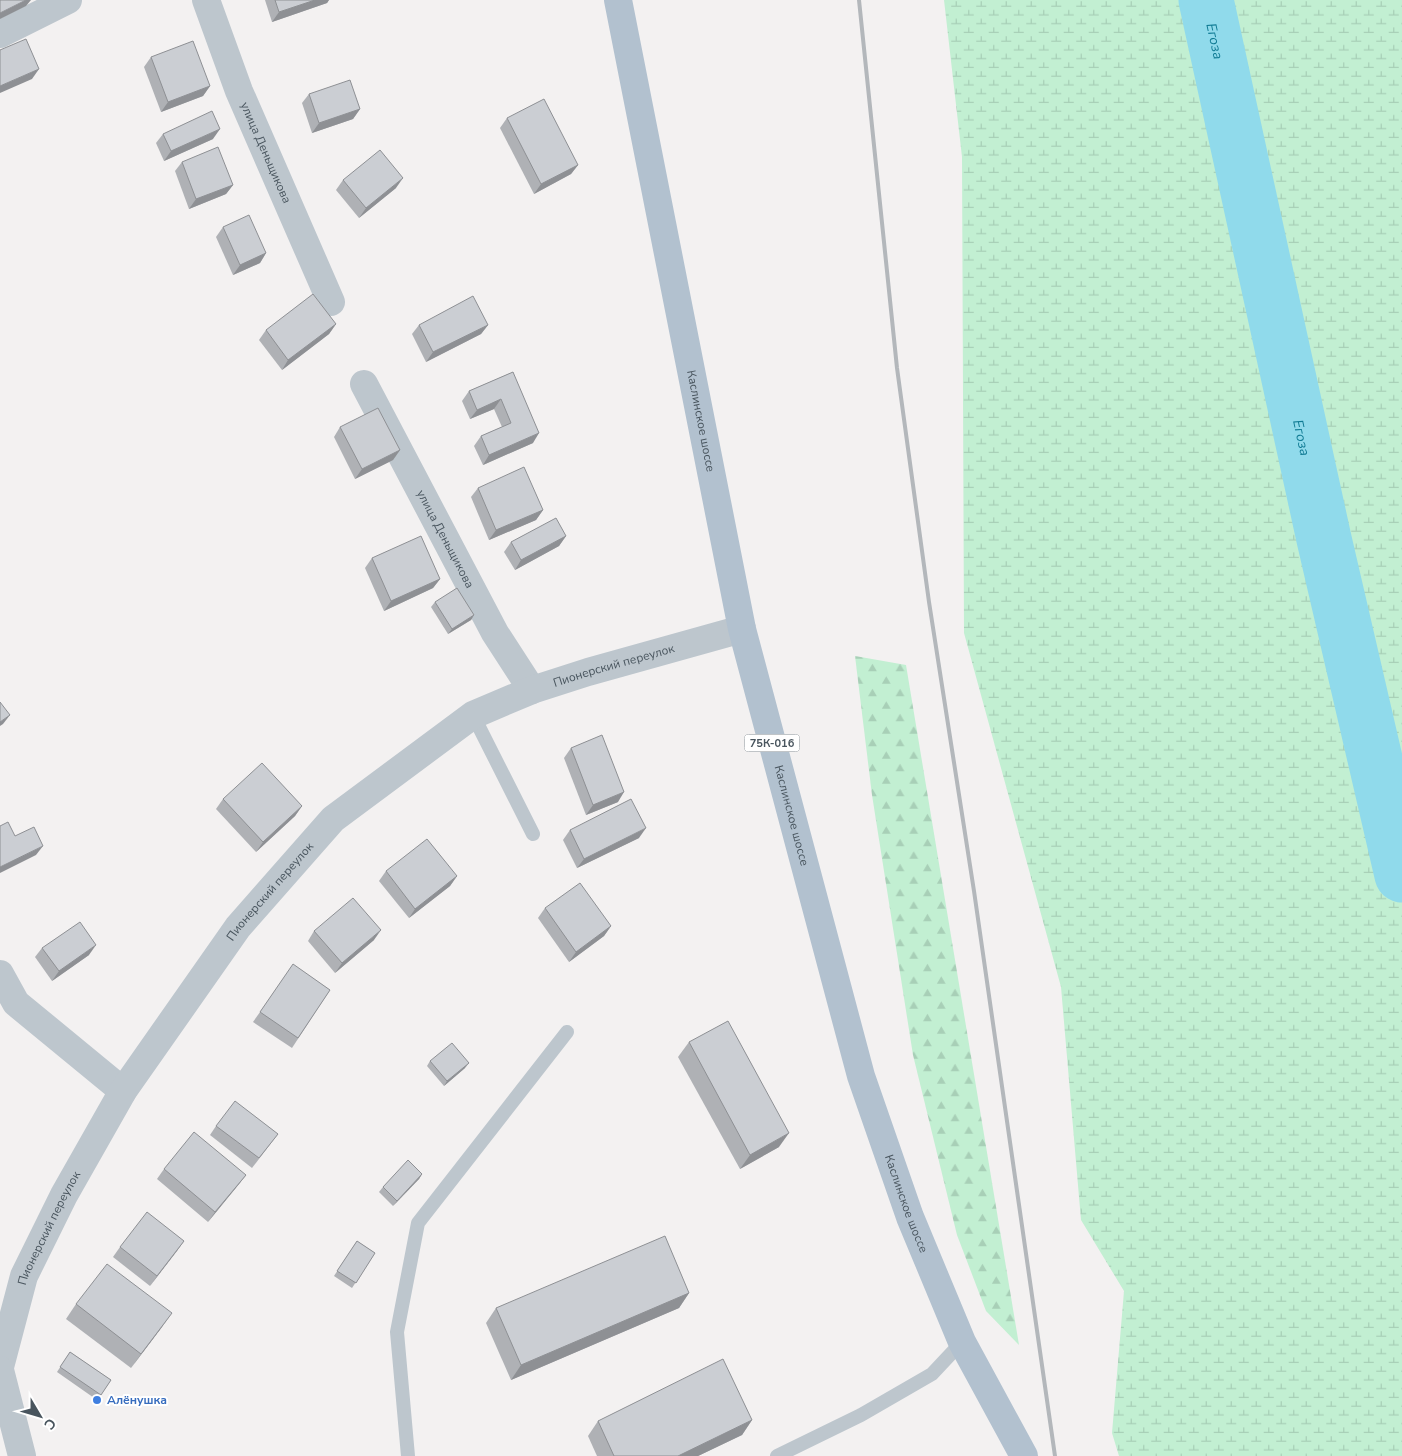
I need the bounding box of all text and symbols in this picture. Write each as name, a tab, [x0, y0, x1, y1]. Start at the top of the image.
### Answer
water label: Егоза	[1202, 21, 1228, 61]
street label: улица Деньщикова	[237, 99, 295, 206]
street label: Каслинское шоссе	[683, 369, 719, 473]
water label: Егоза	[1289, 418, 1315, 458]
street label: улица Деньщикова	[413, 487, 478, 591]
street label: Пионерский переулок	[551, 640, 677, 691]
road number: 75К-016	[744, 734, 800, 751]
street label: Каслинское шоссе	[771, 763, 813, 867]
street label: Пионерский переулок	[223, 838, 317, 944]
street label: Каслинское шоссе	[881, 1152, 932, 1255]
street label: Пионерский переулок	[14, 1167, 84, 1287]
north arrow	[15, 1391, 65, 1441]
place label: Алёнушка	[107, 1392, 167, 1408]
marker: Алёнушка	[91, 1394, 103, 1406]
text: С	[39, 1414, 60, 1434]

